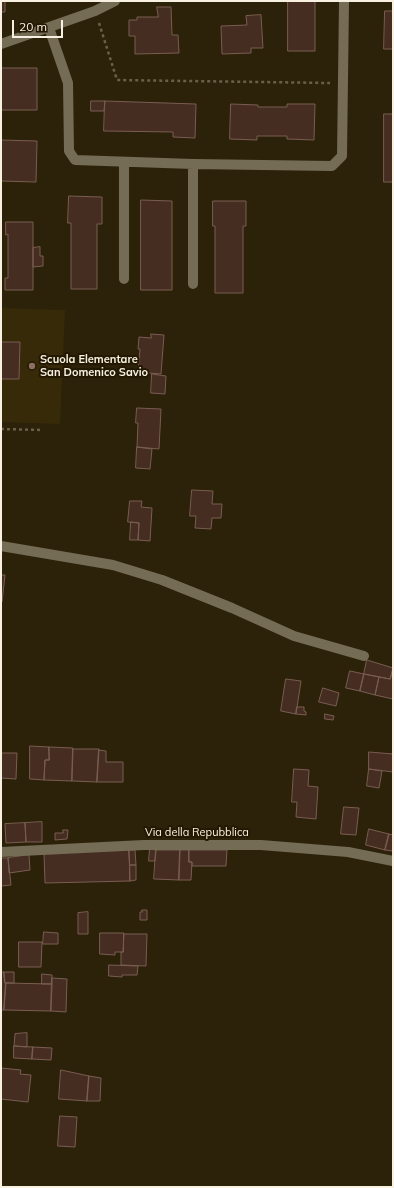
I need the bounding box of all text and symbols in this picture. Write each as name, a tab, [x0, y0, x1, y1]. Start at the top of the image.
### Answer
scale bar	[14, 12, 65, 38]
text: 20 m	[19, 19, 47, 34]
place label: Scuola Elementare San Domenico Savio	[40, 353, 148, 379]
marker: Scuola Elementare San Domenico Savio	[27, 361, 37, 371]
street label: Via della Repubblica	[145, 826, 249, 840]

